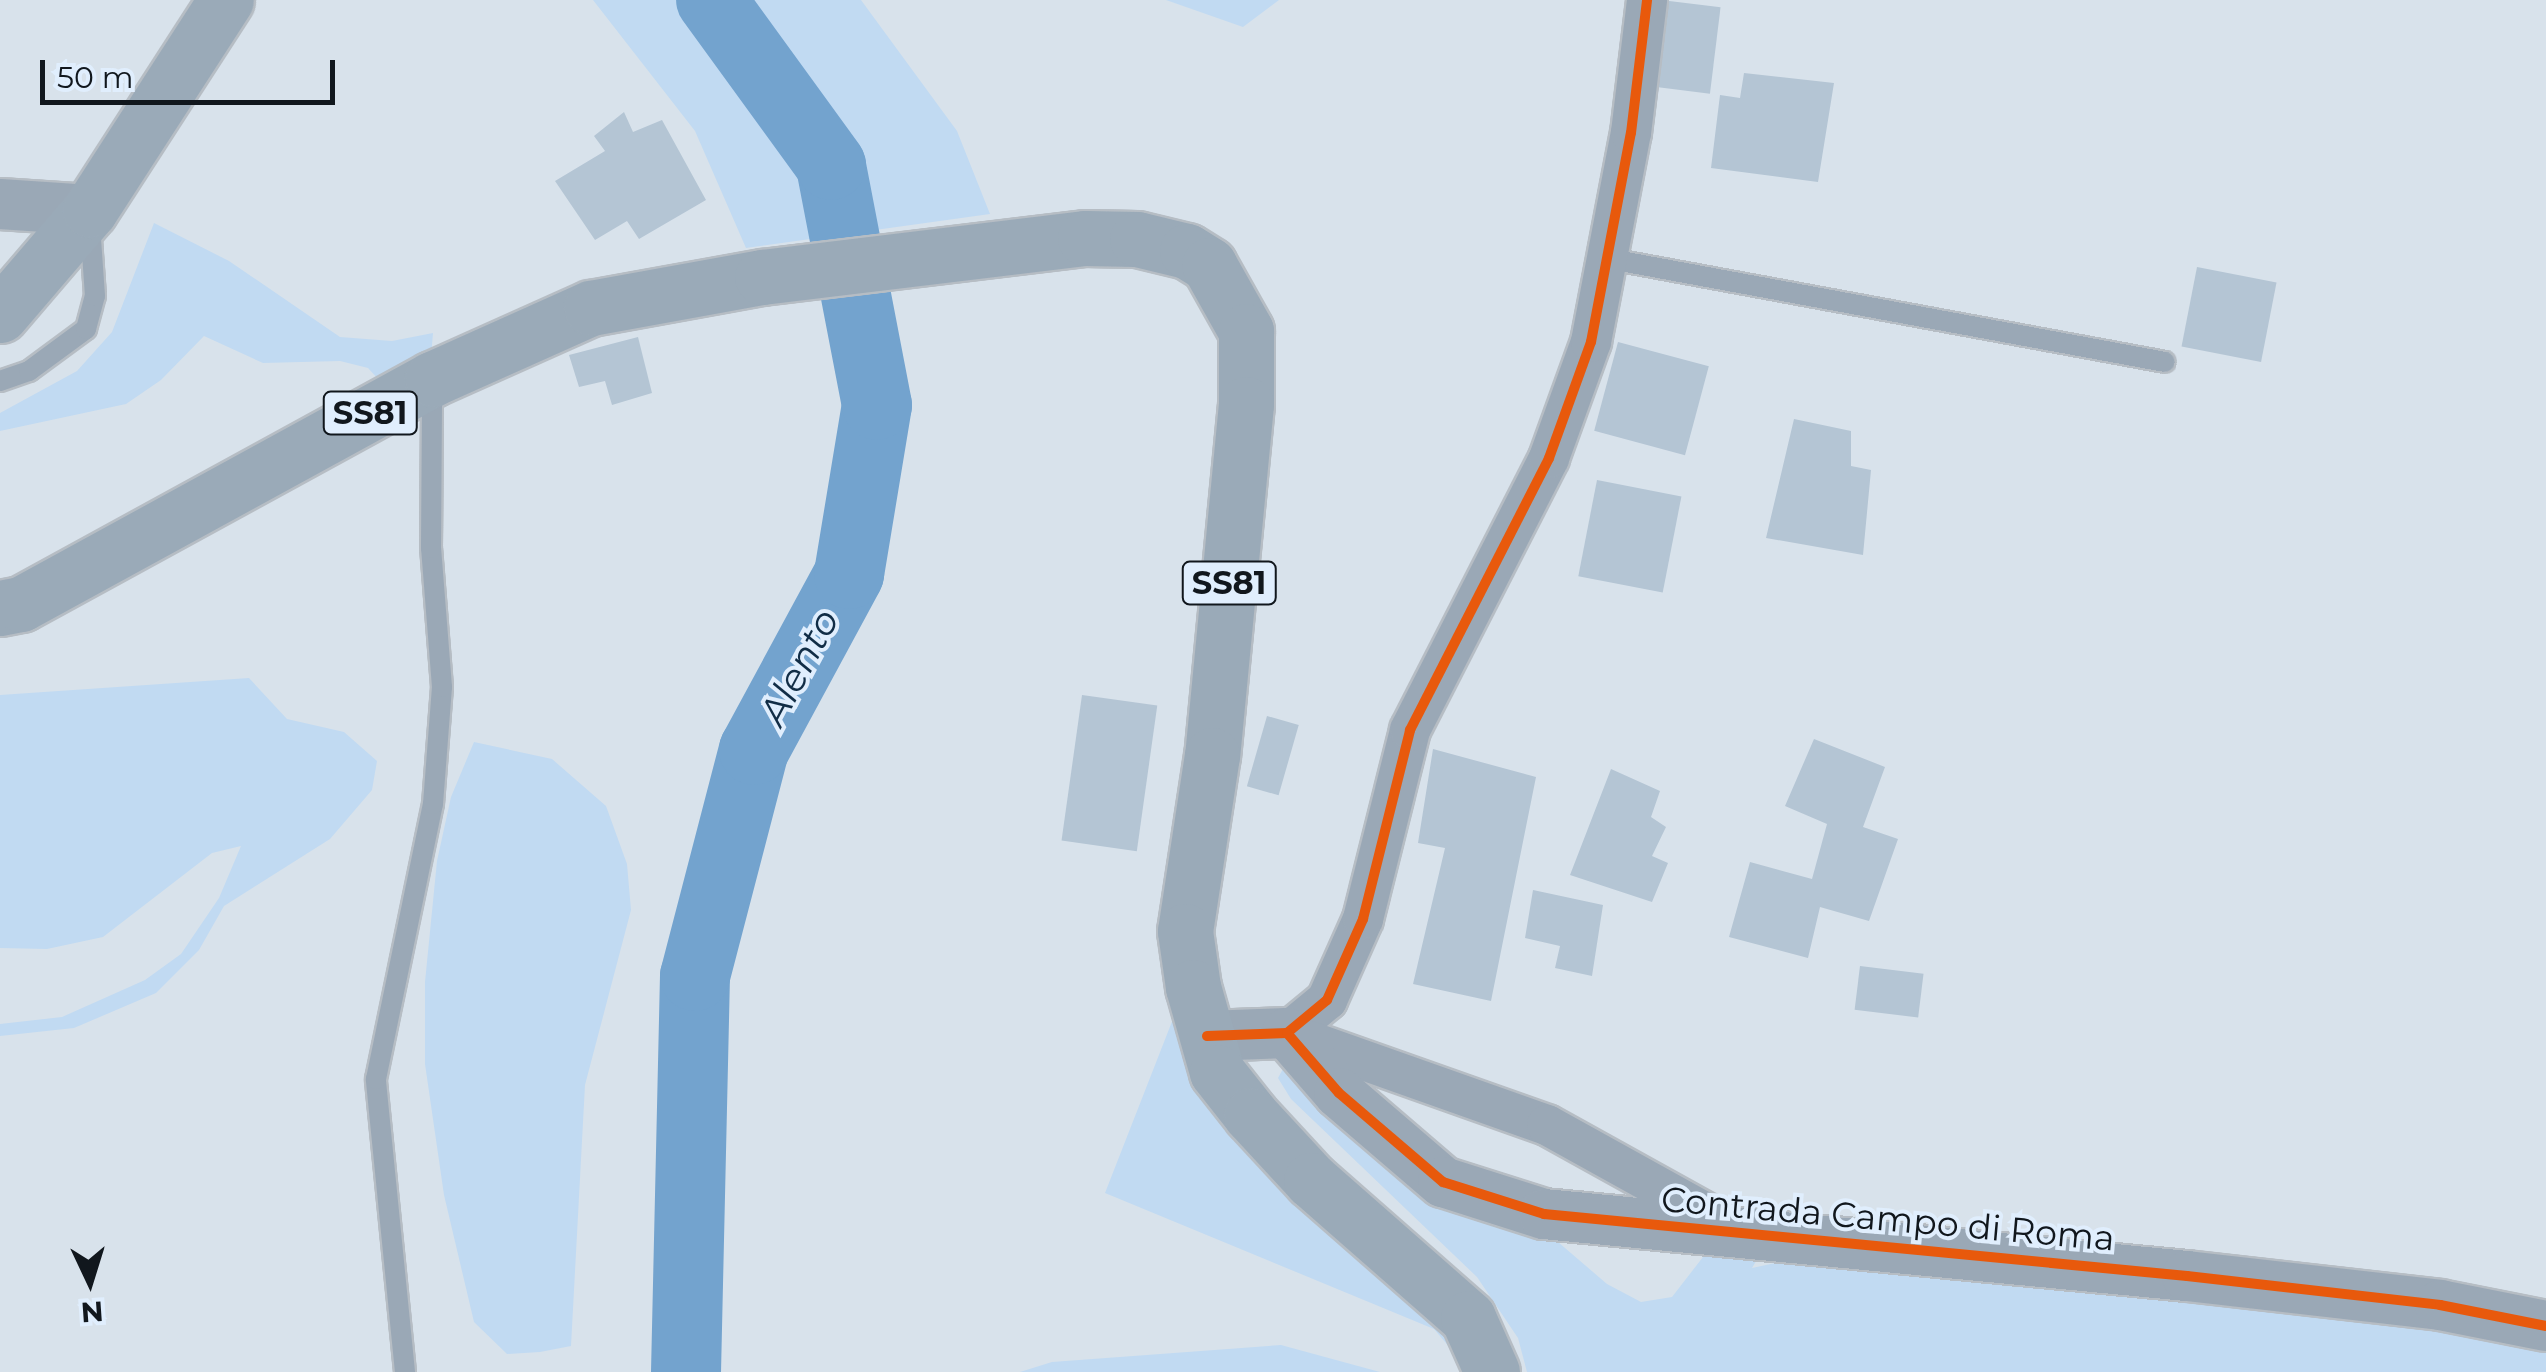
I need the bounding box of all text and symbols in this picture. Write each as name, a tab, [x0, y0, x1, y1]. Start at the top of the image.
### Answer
scale bar	[45, 40, 340, 102]
text: 50 m	[57, 59, 134, 96]
road number: SS81	[322, 386, 418, 440]
road number: SS81	[1182, 556, 1276, 610]
water label: Alento	[750, 601, 848, 733]
street label: Contrada Campo di Roma	[1659, 1178, 2117, 1260]
north arrow	[40, 1232, 140, 1332]
text: N	[80, 1294, 105, 1330]

